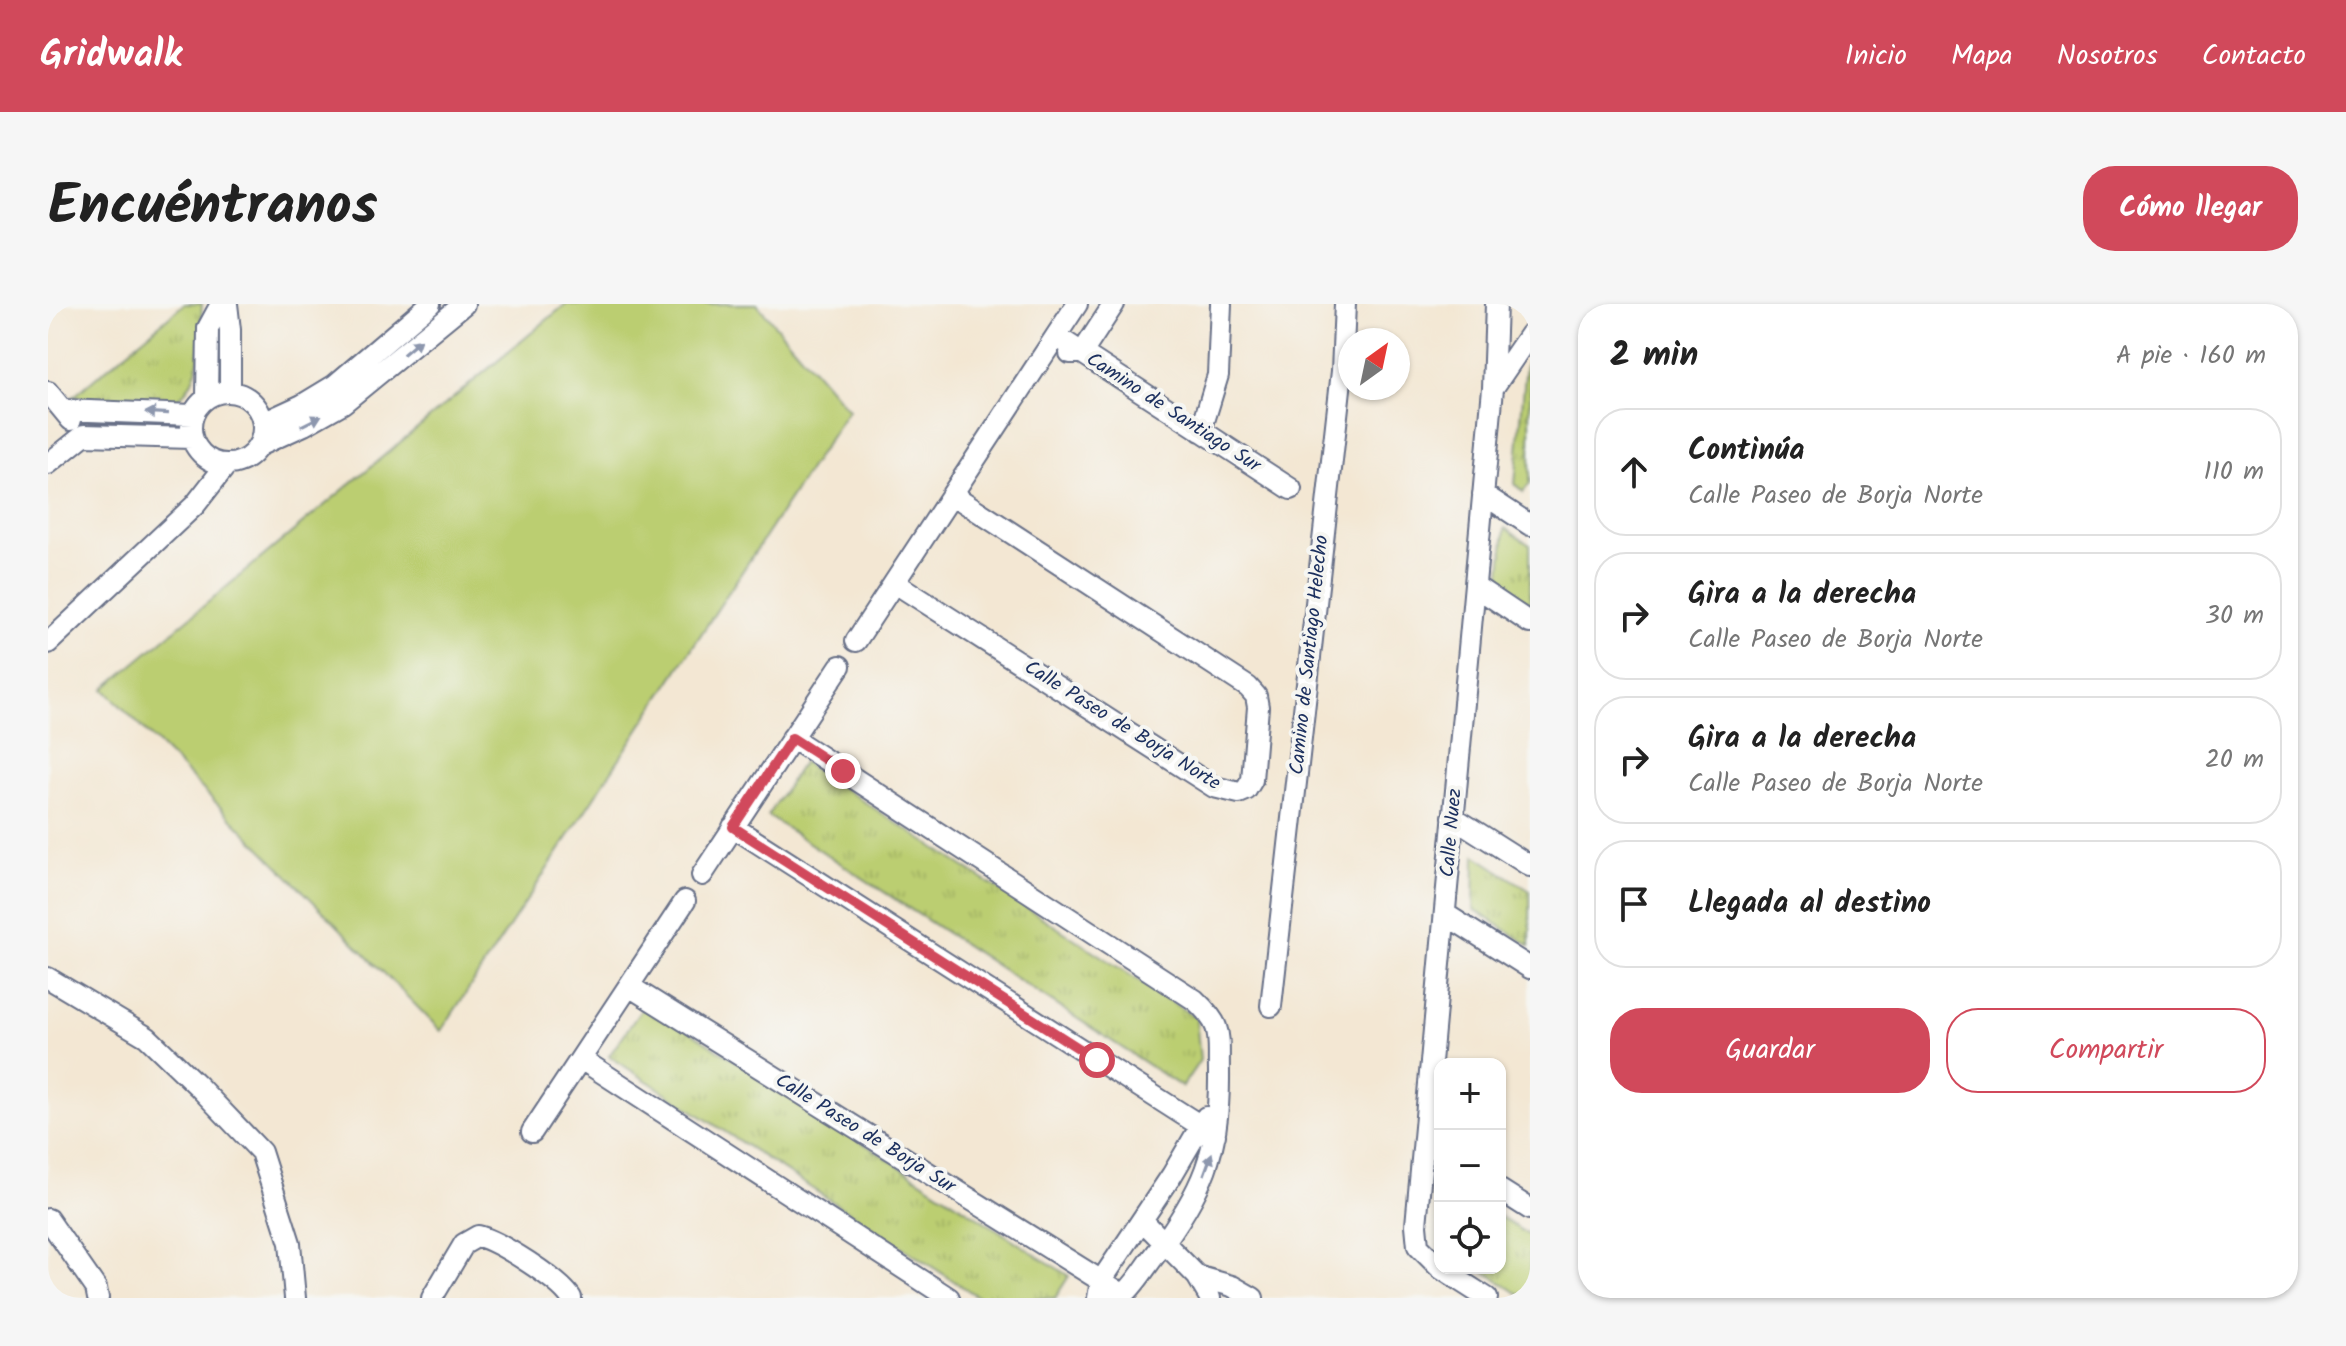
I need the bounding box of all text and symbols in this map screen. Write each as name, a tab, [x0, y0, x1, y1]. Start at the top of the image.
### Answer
text: Gridwalk	[40, 26, 182, 86]
text: Inicio	[1845, 34, 1907, 79]
text: Mapa	[1951, 34, 2013, 79]
text: Nosotros	[2057, 34, 2158, 79]
text: Contacto	[2202, 34, 2306, 79]
text: Encuéntranos	[48, 163, 378, 253]
button: Cómo llegar	[2083, 166, 2298, 251]
north arrow	[1338, 328, 1410, 400]
text: 2 min	[1610, 329, 1698, 383]
text: A pie · 160 m	[2116, 335, 2266, 377]
one-way arrow	[402, 339, 422, 356]
street label: Camino de Santiago Sur	[1079, 344, 1268, 482]
one-way arrow	[144, 406, 169, 419]
one-way arrow	[300, 414, 323, 428]
text: Continúa	[1688, 427, 1804, 475]
icon: ahead	[1612, 450, 1656, 494]
text: 110 m	[2204, 451, 2264, 493]
text: Calle Paseo de Borja Norte	[1688, 475, 1983, 517]
street label: Camino de Santiago Helecho	[1281, 534, 1339, 776]
text: Gira a la derecha	[1688, 571, 1916, 619]
icon: right	[1612, 594, 1656, 638]
text: 30 m	[2205, 595, 2264, 637]
text: Calle Paseo de Borja Norte	[1688, 619, 1983, 661]
street label: Calle Paseo de Borja Norte	[1017, 652, 1227, 800]
text: Gira a la derecha	[1688, 715, 1916, 763]
icon: right	[1612, 738, 1656, 782]
text: 20 m	[2205, 739, 2264, 781]
route end	[825, 753, 861, 789]
text: Calle Paseo de Borja Norte	[1688, 763, 1983, 805]
street label: Calle Nuez	[1432, 787, 1472, 879]
text: Llegada al destino	[1688, 880, 1931, 928]
icon: arrive	[1612, 882, 1656, 926]
button: Guardar	[1610, 1008, 1930, 1093]
button: Compartir	[1946, 1008, 2266, 1093]
route start	[1079, 1042, 1115, 1078]
map controls	[1434, 1058, 1506, 1274]
button: +	[1434, 1058, 1506, 1130]
street label: Calle Paseo de Borja Sur	[768, 1065, 963, 1203]
button: −	[1434, 1130, 1506, 1202]
one-way arrow	[1202, 1152, 1215, 1176]
button: locate	[1434, 1202, 1506, 1274]

